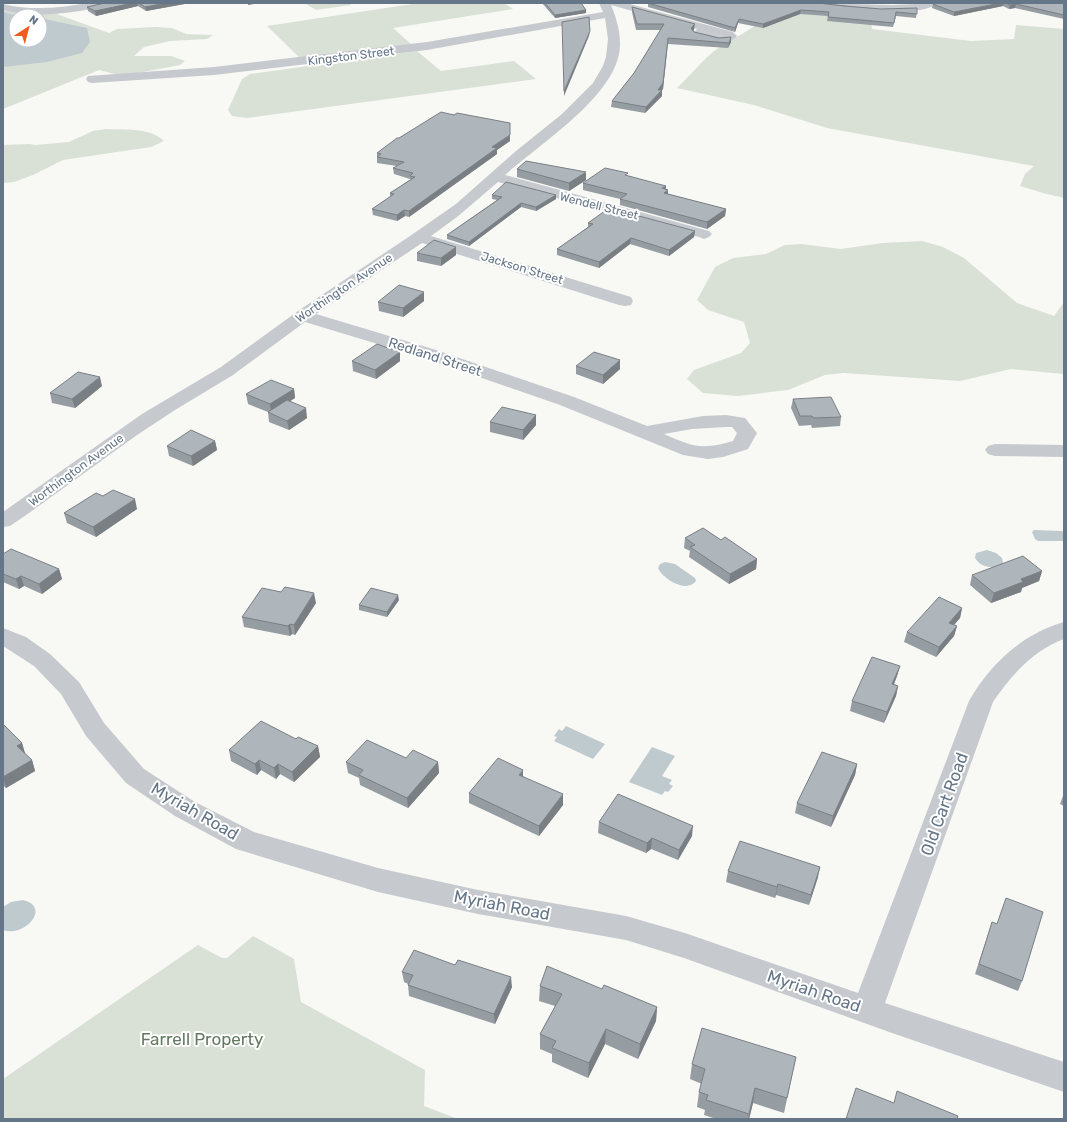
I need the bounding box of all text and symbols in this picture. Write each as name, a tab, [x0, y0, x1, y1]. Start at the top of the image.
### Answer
north arrow	[8, 8, 48, 48]
text: N	[27, 13, 41, 28]
street label: Kingston Street	[307, 44, 395, 68]
street label: Wendell Street	[558, 189, 640, 223]
street label: Jackson Street	[479, 249, 565, 287]
street label: Worthington Avenue	[293, 250, 395, 326]
street label: Redland Street	[386, 334, 484, 380]
street label: Worthington Avenue	[26, 431, 126, 509]
street label: Old Cart Road	[916, 750, 972, 858]
street label: Myriah Road	[148, 778, 242, 844]
street label: Myriah Road	[452, 886, 552, 924]
street label: Myriah Road	[765, 966, 863, 1016]
park label: Farrell Property	[141, 1029, 263, 1049]

